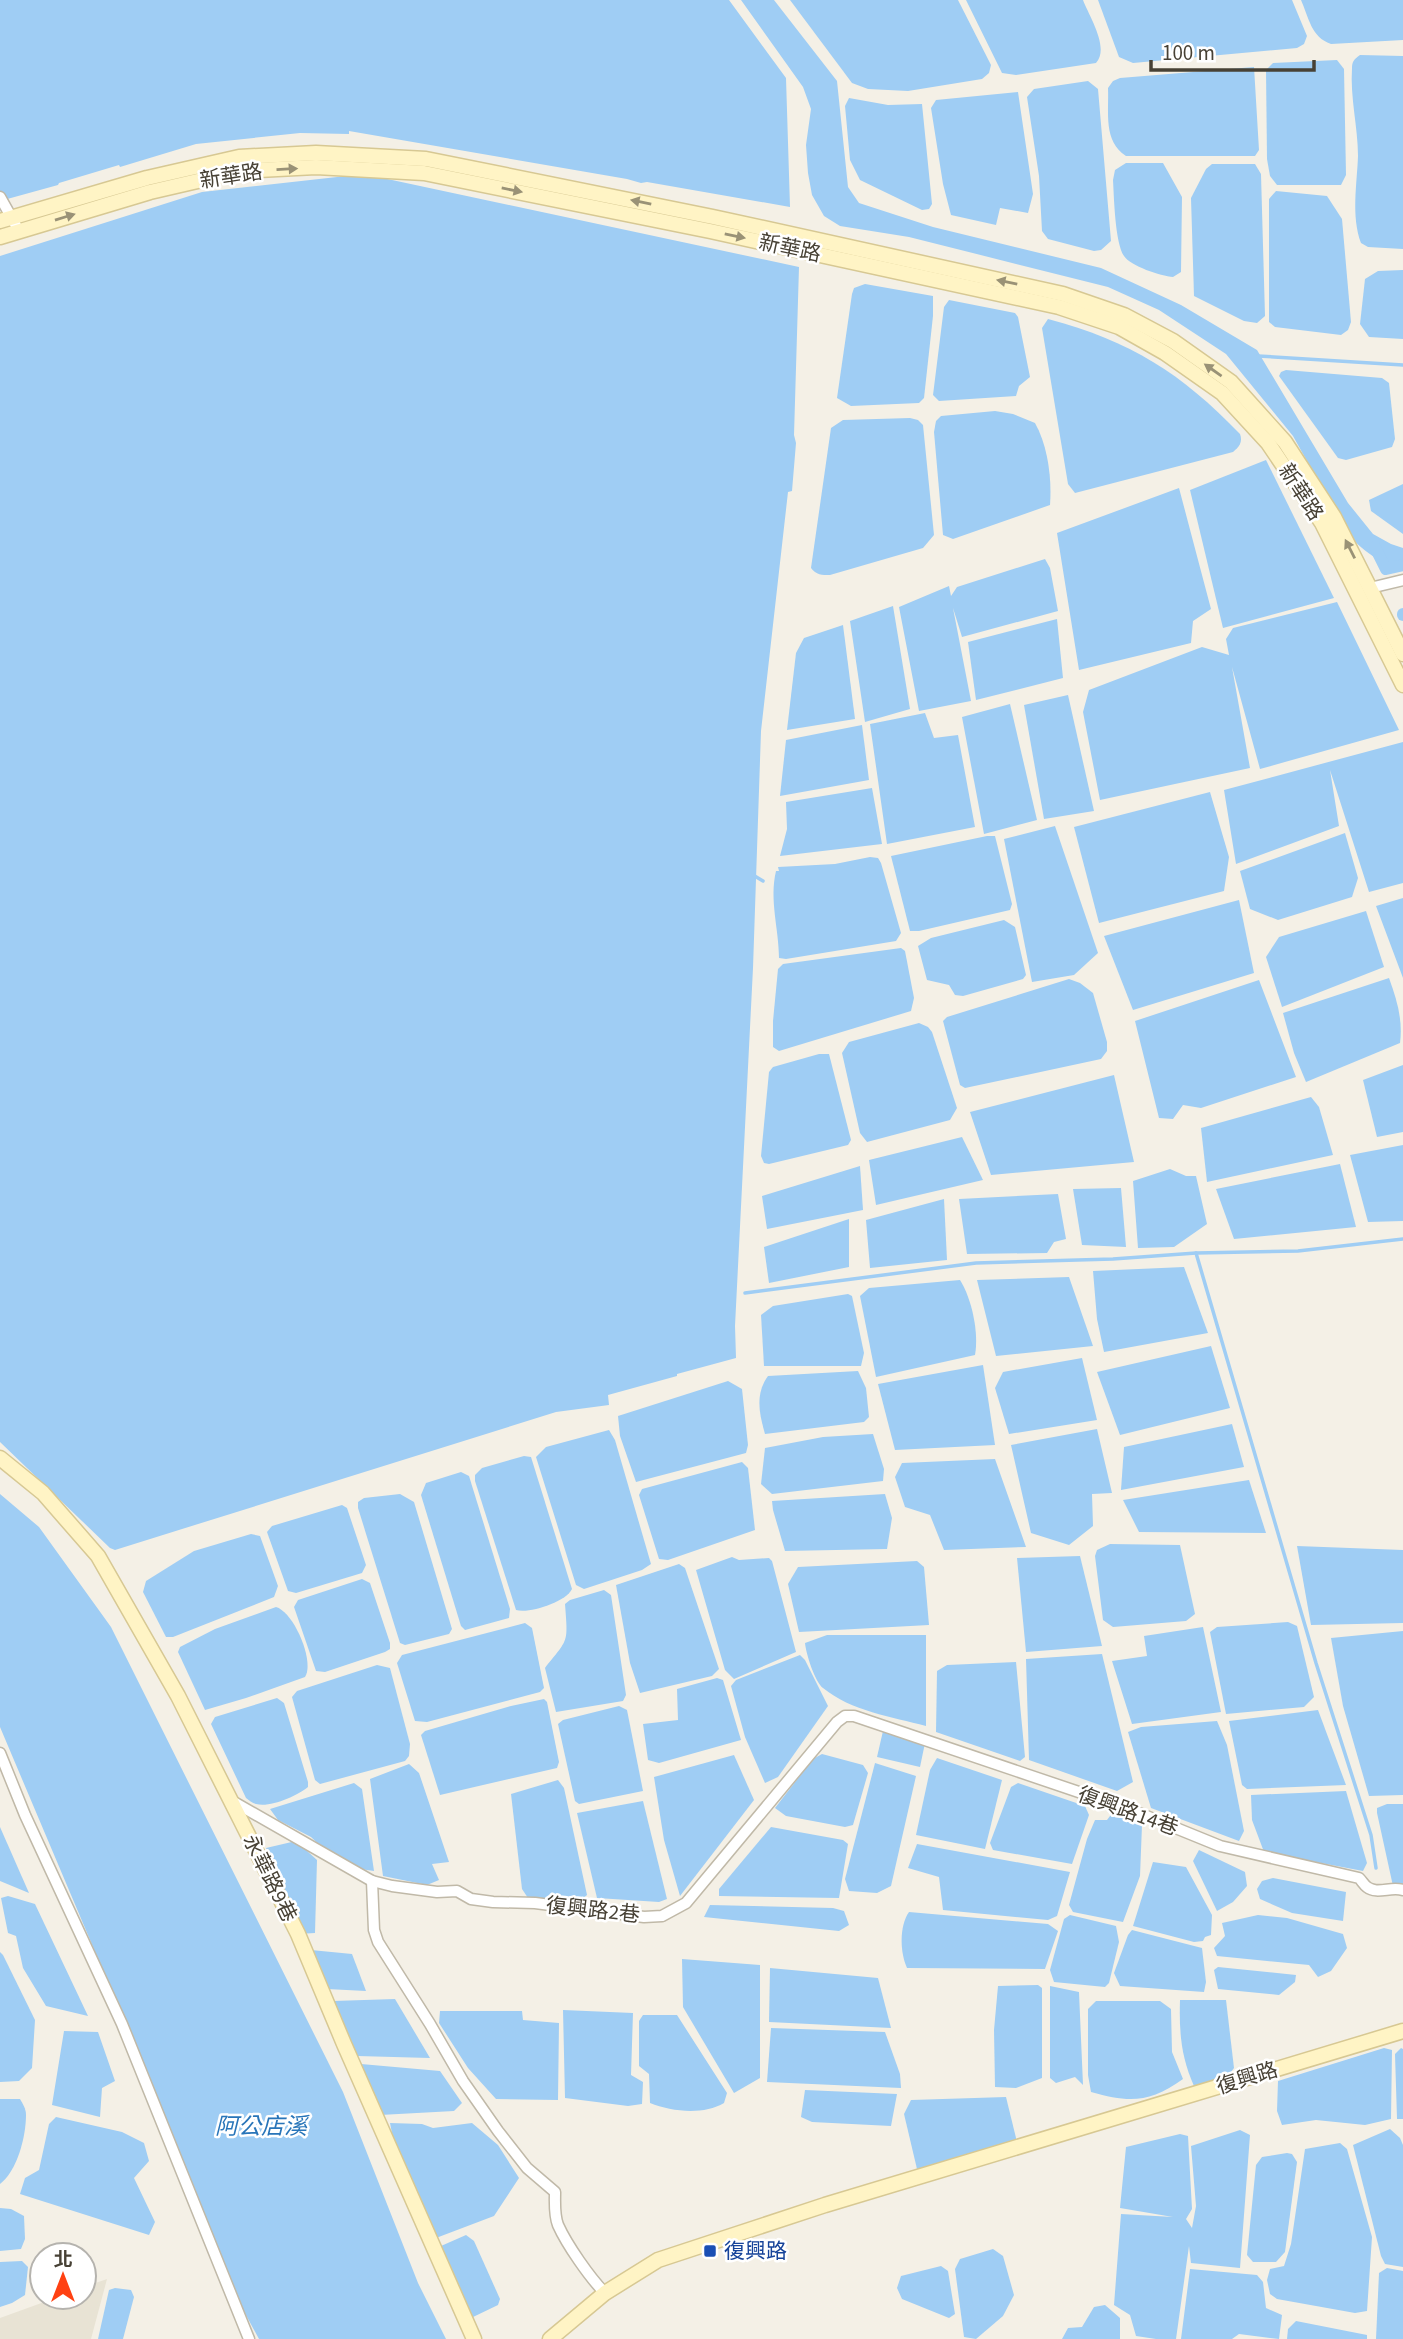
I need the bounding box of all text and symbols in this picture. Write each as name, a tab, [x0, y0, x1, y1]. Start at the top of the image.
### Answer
scale bar	[1151, 28, 1314, 72]
text: 100 m	[1162, 38, 1215, 68]
street label: 新華路	[198, 156, 264, 196]
one-way arrow	[276, 163, 298, 174]
one-way arrow	[501, 185, 523, 196]
one-way arrow	[630, 197, 652, 208]
one-way arrow	[55, 212, 76, 222]
street label: 新華路	[756, 227, 824, 269]
one-way arrow	[724, 231, 746, 242]
one-way arrow	[996, 276, 1018, 287]
one-way arrow	[1204, 363, 1222, 377]
street label: 新華路	[1271, 457, 1331, 527]
one-way arrow	[1345, 539, 1356, 559]
street label: 復興路14巷	[1074, 1779, 1182, 1843]
street label: 永華路9巷	[236, 1829, 304, 1927]
street label: 復興路2巷	[544, 1890, 642, 1930]
street label: 復興路	[1212, 2054, 1282, 2102]
water label: 阿公店溪	[215, 2110, 310, 2143]
place label: 復興路	[724, 2236, 787, 2266]
north arrow	[28, 2241, 98, 2311]
marker: 復興路	[702, 2243, 718, 2259]
text: 北	[53, 2247, 73, 2274]

